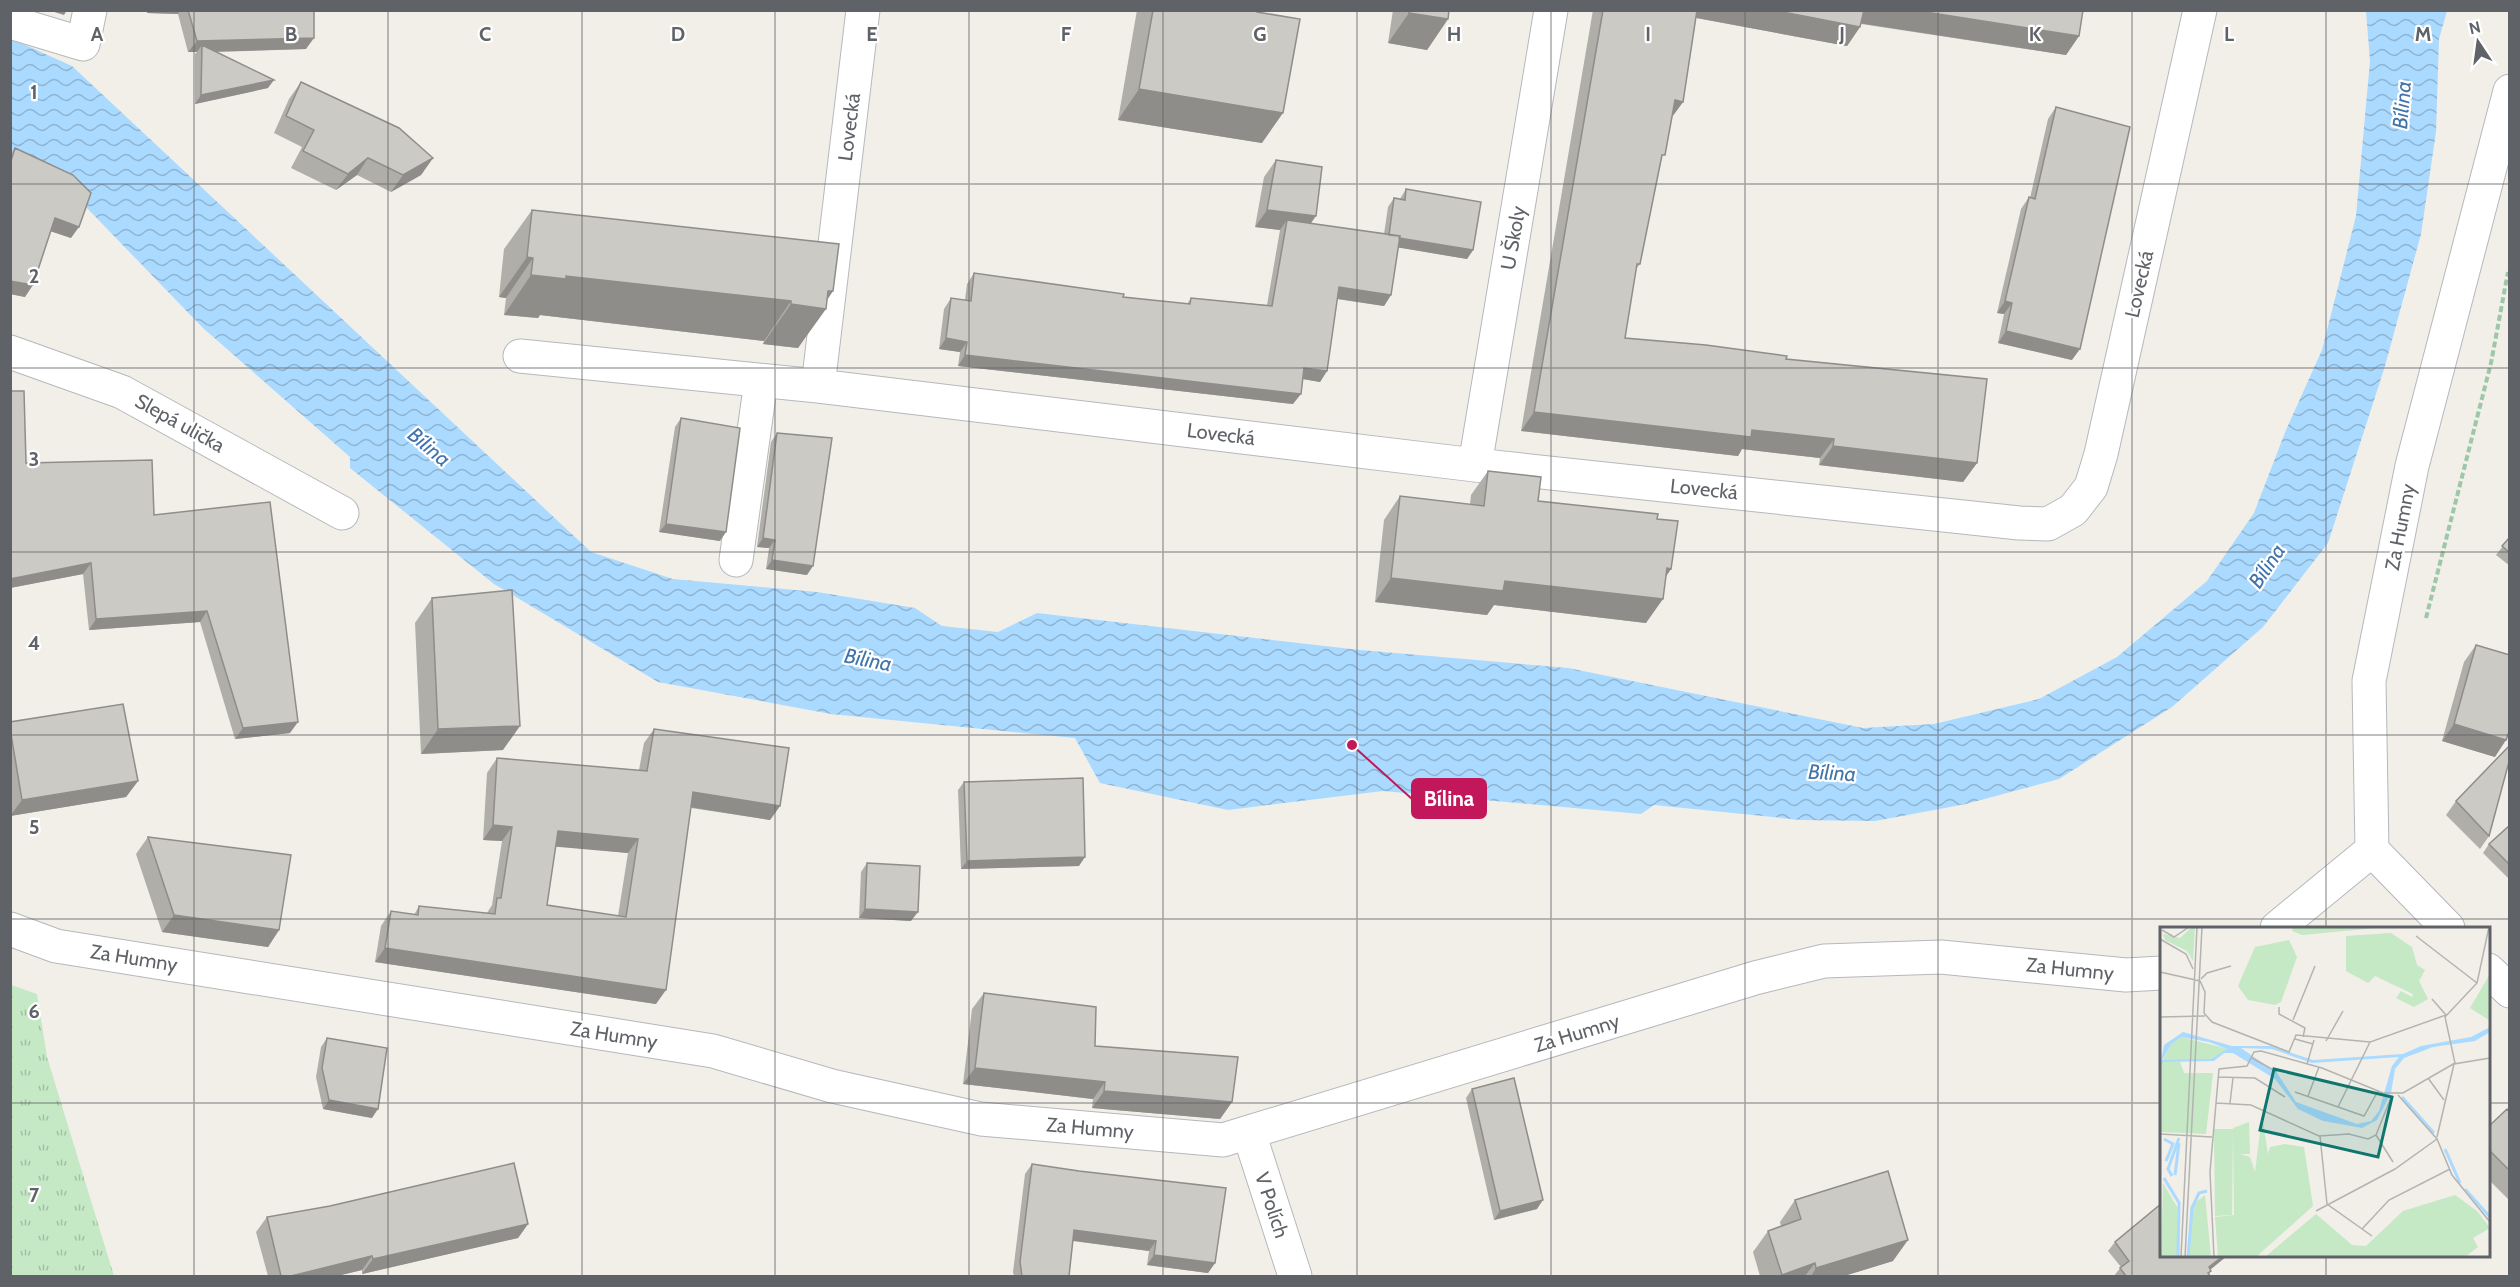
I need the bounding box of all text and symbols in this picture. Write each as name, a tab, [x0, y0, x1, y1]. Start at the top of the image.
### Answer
north arrow	[2448, 12, 2508, 72]
text: N	[2467, 17, 2482, 38]
text: A	[91, 22, 104, 46]
text: B	[285, 22, 297, 46]
text: C	[479, 22, 491, 46]
text: D	[671, 22, 685, 46]
text: E	[866, 22, 878, 46]
text: F	[1061, 22, 1072, 46]
text: G	[1253, 22, 1267, 46]
text: H	[1447, 22, 1461, 46]
text: I	[1645, 22, 1651, 46]
text: J	[1838, 22, 1845, 46]
text: K	[2029, 22, 2042, 46]
text: L	[2224, 22, 2234, 46]
text: M	[2415, 22, 2431, 46]
text: 1	[30, 80, 38, 104]
water label: Bílina	[2387, 80, 2416, 130]
street label: Lovecká	[833, 91, 865, 162]
street label: U Školy	[1496, 204, 1530, 272]
street label: Lovecká	[2120, 248, 2158, 320]
text: 2	[29, 264, 39, 288]
street label: Slepá ulička	[131, 389, 229, 458]
street label: Lovecká	[1186, 418, 1257, 450]
water label: Bílina	[403, 422, 456, 472]
text: 3	[29, 447, 39, 471]
street label: Lovecká	[1669, 474, 1739, 505]
street label: Za Humny	[2380, 482, 2420, 572]
water label: Bílina	[2243, 539, 2290, 593]
text: 4	[28, 631, 40, 655]
water label: Bílina	[842, 643, 894, 676]
water label: Bílina	[1807, 759, 1857, 786]
callout: Bílina	[1412, 779, 1486, 818]
text: Bílina	[1424, 786, 1475, 811]
text: 5	[29, 815, 39, 839]
inset map	[2160, 927, 2490, 1257]
street label: Za Humny	[89, 939, 179, 977]
street label: Za Humny	[2025, 952, 2115, 986]
text: 6	[28, 999, 40, 1023]
street label: Za Humny	[1532, 1009, 1622, 1057]
street label: Za Humny	[569, 1016, 659, 1054]
street label: Za Humny	[1045, 1112, 1135, 1144]
street label: V Polích	[1250, 1169, 1294, 1241]
text: 7	[29, 1183, 40, 1207]

